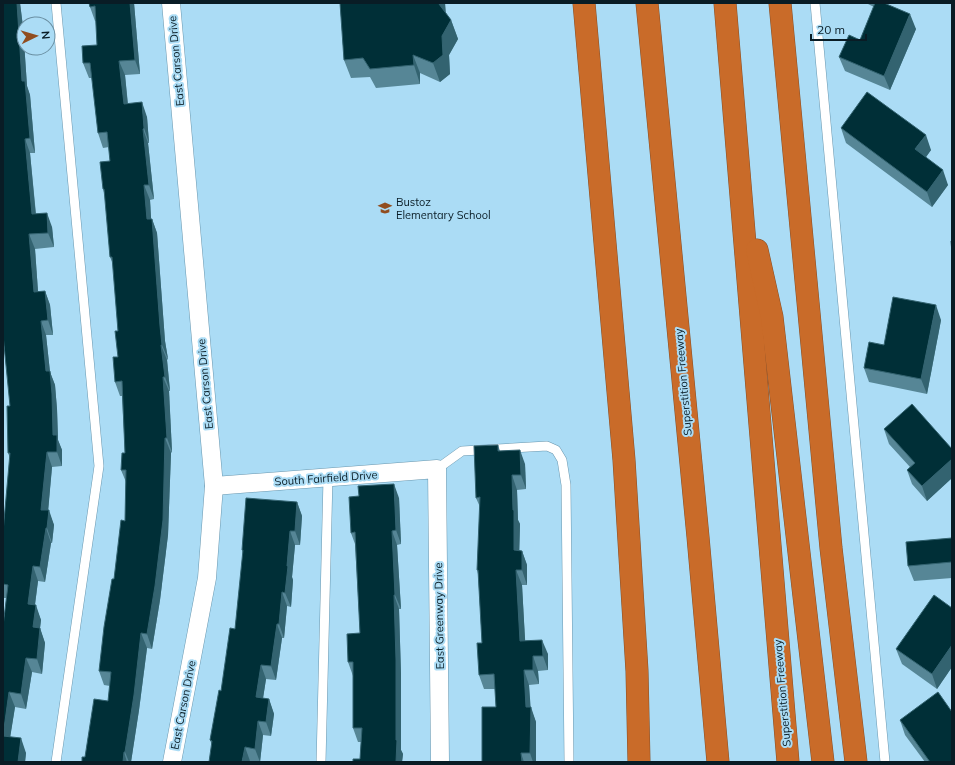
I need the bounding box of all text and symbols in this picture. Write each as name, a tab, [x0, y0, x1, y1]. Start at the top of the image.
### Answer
street label: East Carson Drive	[165, 15, 187, 107]
north arrow	[16, 16, 56, 56]
scale bar	[811, 16, 866, 42]
text: 20 m	[817, 22, 845, 37]
text: N	[39, 30, 53, 40]
place label: Bustoz Elementary School	[396, 195, 491, 222]
school or university icon: Bustoz Elementary School	[377, 200, 393, 216]
street label: Superstition Freeway	[671, 328, 695, 436]
street label: East Carson Drive	[194, 338, 216, 430]
street label: South Fairfield Drive	[274, 467, 378, 489]
street label: East Greenway Drive	[431, 563, 447, 669]
street label: Superstition Freeway	[770, 639, 794, 747]
street label: East Carson Drive	[167, 659, 199, 751]

